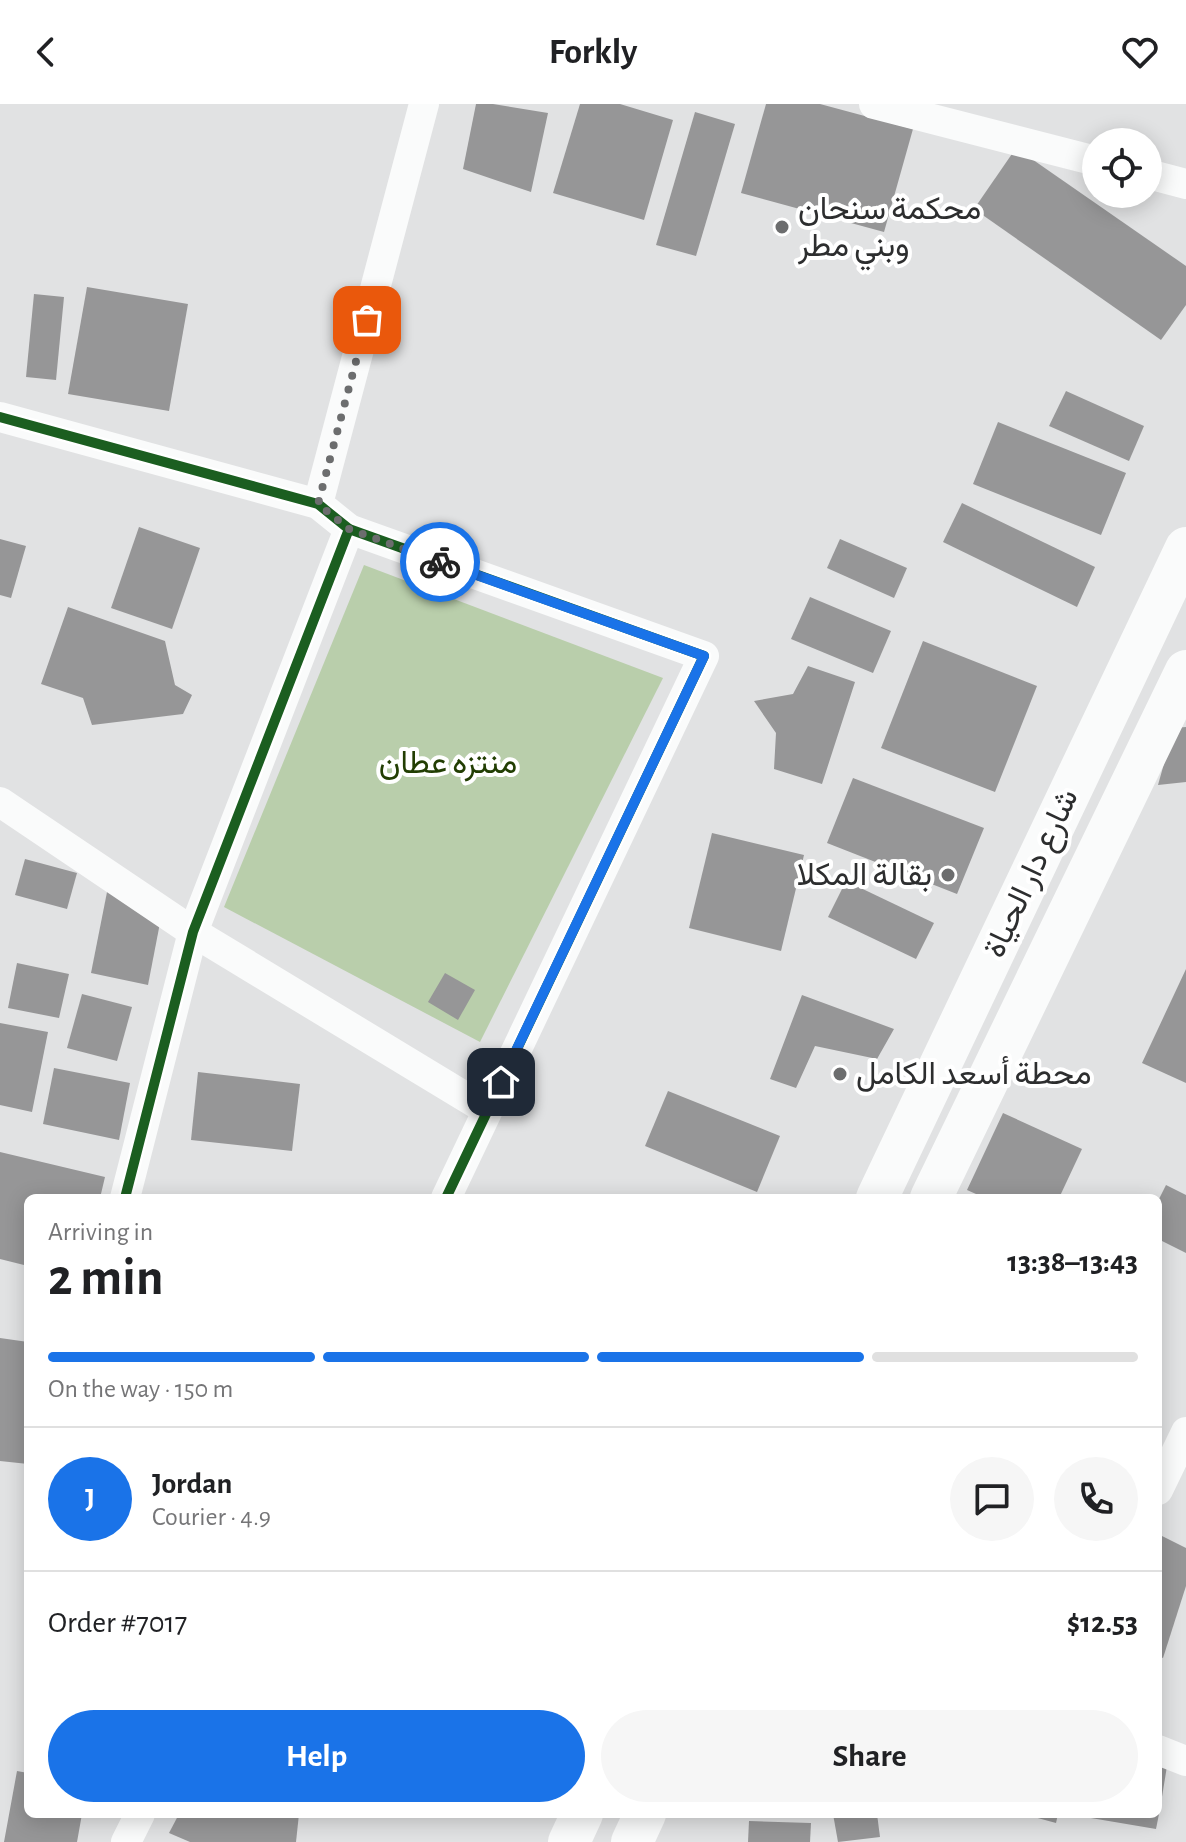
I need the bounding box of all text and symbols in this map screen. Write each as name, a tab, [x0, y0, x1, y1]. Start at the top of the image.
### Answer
icon: back	[24, 30, 68, 74]
icon: heart	[1118, 30, 1162, 74]
text: Forkly	[549, 34, 637, 70]
map controls	[1082, 128, 1162, 208]
button: locate	[1082, 128, 1162, 208]
place label: محكمة سنحان وبني مطر	[797, 193, 981, 271]
marker: محكمة سنحان وبني مطر	[773, 218, 791, 236]
pin	[333, 286, 401, 354]
icon: bag	[345, 298, 389, 342]
courier	[400, 522, 480, 602]
icon: bike	[418, 540, 462, 584]
park label: منتزه عطان	[379, 747, 517, 782]
street label: شارع دار الحياة	[978, 784, 1088, 964]
place label: بقالة المكلا	[797, 859, 932, 892]
marker: بقالة المكلا	[939, 866, 957, 884]
pin	[467, 1048, 535, 1116]
place label: محطة أسعد الكامل	[856, 1056, 1091, 1092]
icon: home	[479, 1060, 523, 1104]
marker: محطة أسعد الكامل	[831, 1065, 849, 1083]
text: Arriving in	[48, 1219, 153, 1245]
text: 13:38–13:43	[1007, 1247, 1138, 1277]
text: 2 min	[48, 1252, 163, 1304]
text: On the way · 150 m	[48, 1376, 233, 1402]
button: chat	[950, 1457, 1034, 1541]
button: phone	[1054, 1457, 1138, 1541]
text: Jordan	[152, 1469, 232, 1499]
text: J	[85, 1484, 95, 1514]
text: Courier · 4.9	[152, 1504, 271, 1530]
text: Order #7017	[48, 1608, 187, 1638]
text: $12.53	[1067, 1608, 1138, 1638]
button: Help	[48, 1710, 585, 1802]
button: Share	[601, 1710, 1138, 1802]

